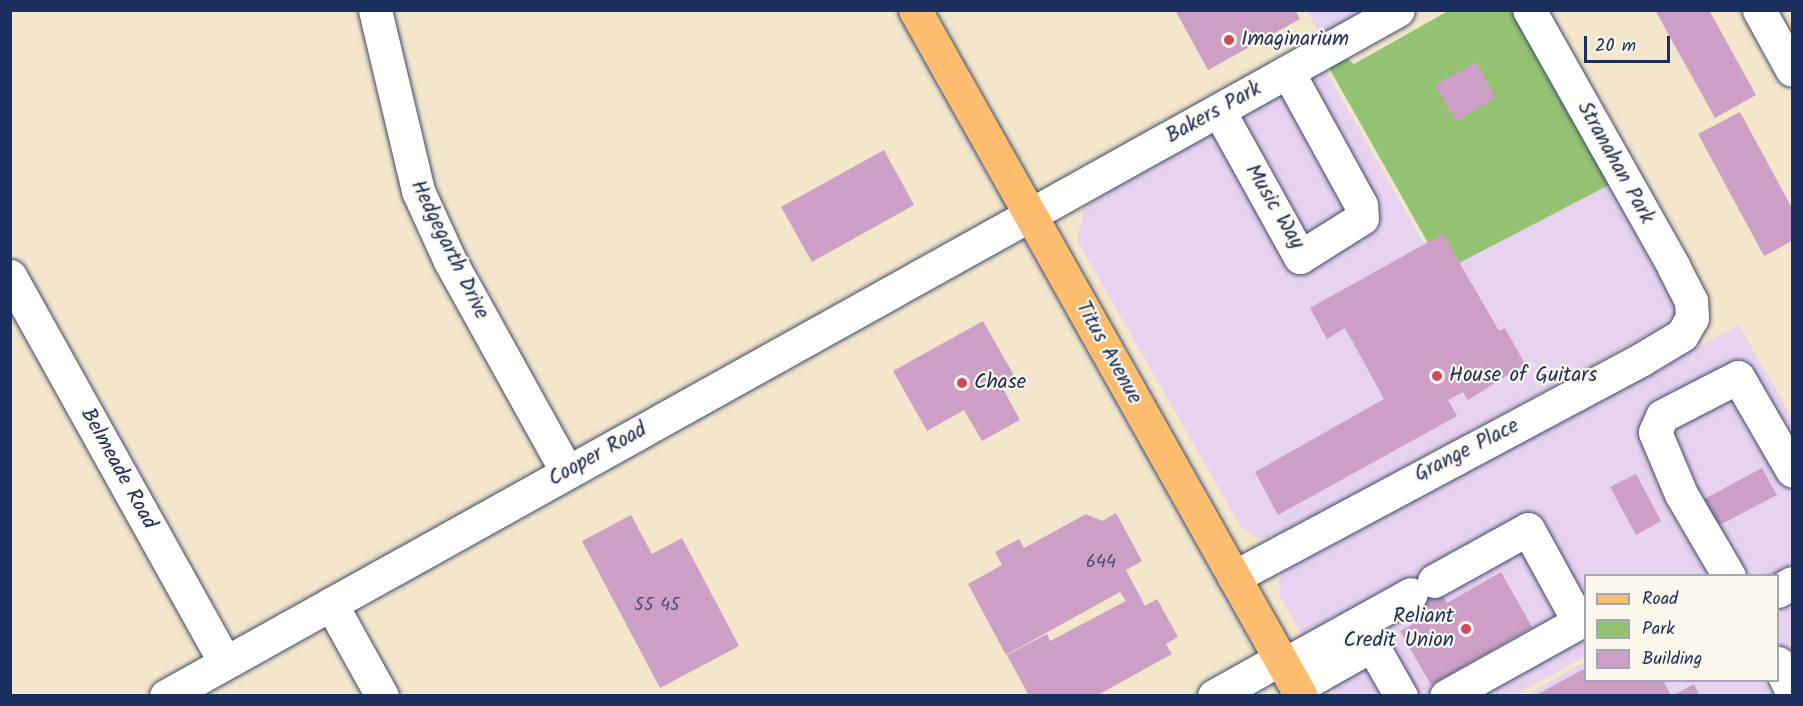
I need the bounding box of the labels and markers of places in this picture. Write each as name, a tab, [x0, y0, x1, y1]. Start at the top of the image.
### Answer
place label: Imaginarium	[1241, 27, 1349, 53]
marker: Imaginarium	[1222, 33, 1236, 47]
place label: House of Guitars	[1449, 363, 1597, 389]
marker: House of Guitars	[1430, 369, 1444, 383]
place label: Chase	[974, 370, 1026, 396]
marker: Chase	[955, 376, 969, 390]
place label: Reliant Credit Union	[1344, 604, 1454, 654]
marker: Reliant Credit Union	[1459, 622, 1473, 636]

